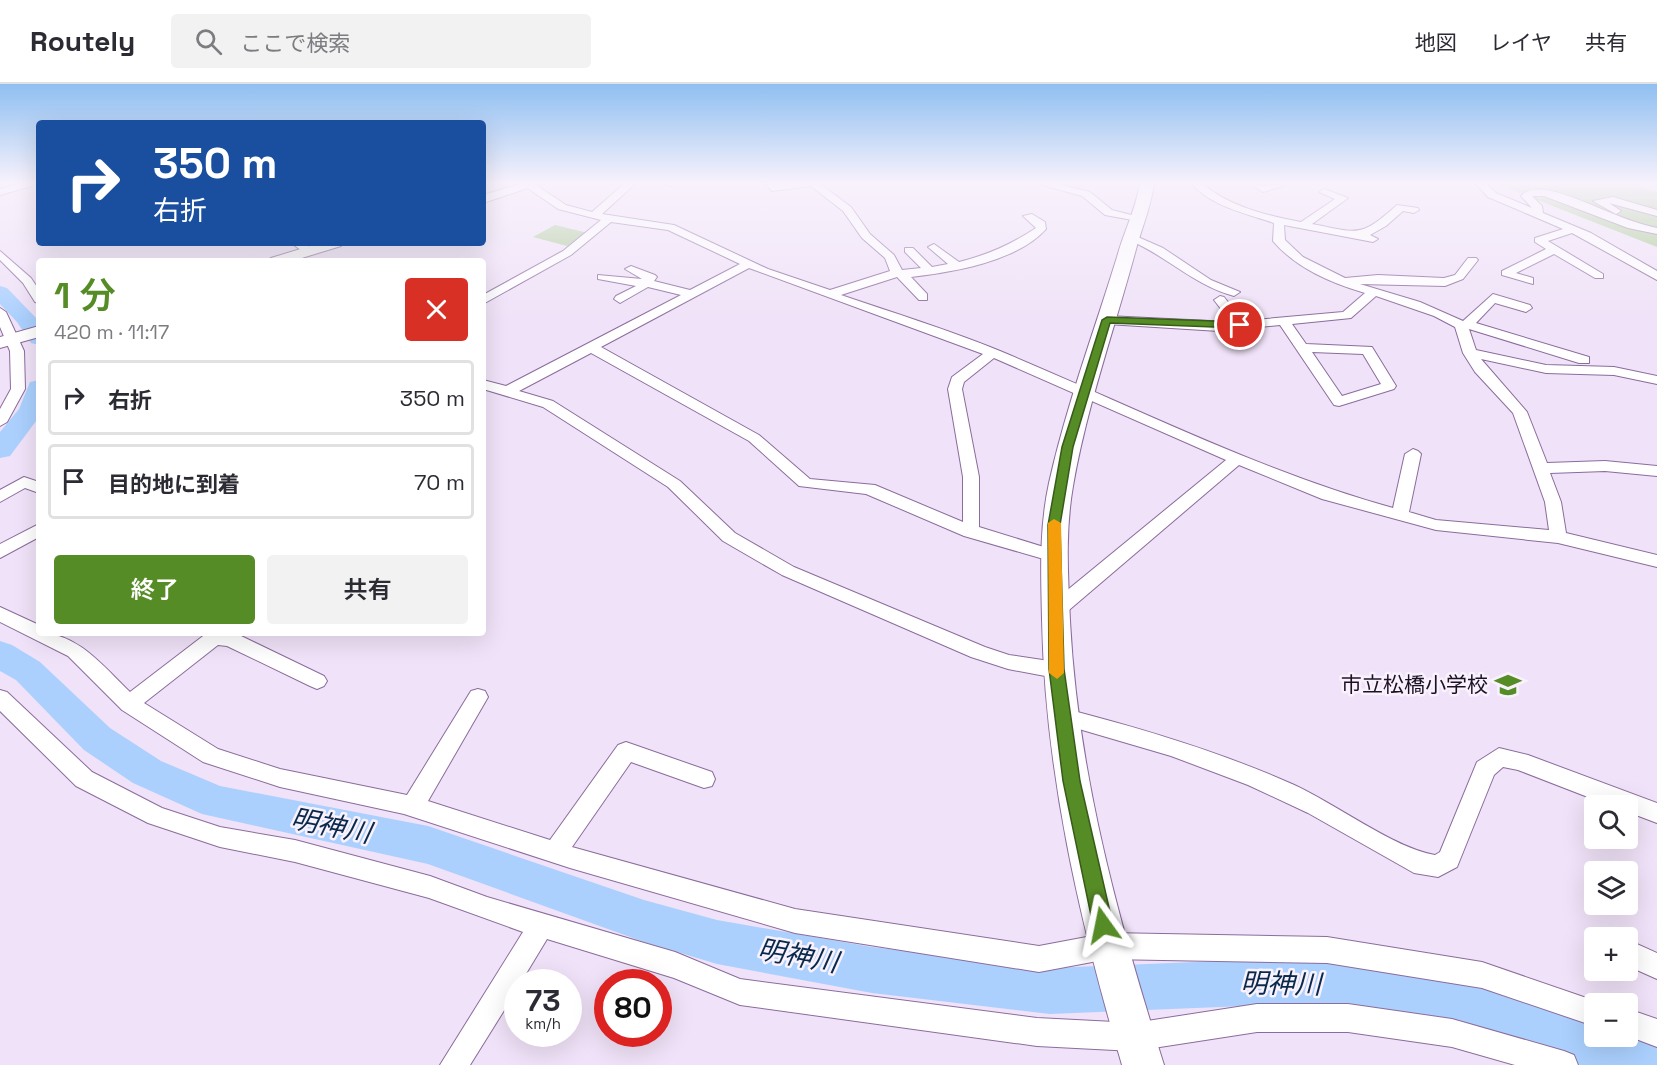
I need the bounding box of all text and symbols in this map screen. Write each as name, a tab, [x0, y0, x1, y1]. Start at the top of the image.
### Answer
search box	[171, 14, 591, 68]
text: Routely	[30, 23, 135, 59]
icon: search	[192, 25, 225, 58]
text: ここで検索	[240, 29, 350, 57]
text: 地図	[1415, 29, 1457, 56]
text: レイヤ	[1490, 29, 1552, 56]
text: 共有	[1585, 29, 1627, 56]
text: 350 m	[153, 137, 278, 190]
icon: right	[54, 144, 132, 222]
text: 右折	[153, 193, 207, 228]
text: 1 分	[54, 273, 115, 319]
button: close	[405, 278, 468, 341]
pin	[1214, 299, 1265, 350]
icon: arrive	[1223, 308, 1256, 341]
text: 420 m · 11:17	[54, 319, 169, 345]
icon: right	[57, 381, 90, 414]
text: 350 m	[400, 384, 465, 412]
text: 右折	[108, 386, 152, 414]
icon: arrive	[57, 465, 90, 498]
text: 70 m	[414, 468, 465, 496]
text: 目的地に到着	[108, 470, 240, 498]
button: 終了	[54, 555, 255, 624]
button: 共有	[267, 555, 468, 624]
school or university icon: 市立松橋小学校	[1493, 670, 1523, 700]
place label: 市立松橋小学校	[1341, 671, 1488, 698]
map controls	[1584, 795, 1638, 1047]
button: search	[1584, 795, 1638, 849]
water label: 明神川	[288, 801, 377, 851]
button: layers	[1584, 861, 1638, 915]
position arrow	[1071, 893, 1135, 957]
button: +	[1584, 927, 1638, 981]
water label: 明神川	[755, 931, 844, 980]
water label: 明神川	[1240, 965, 1325, 1002]
speed limit sign: 80	[594, 969, 672, 1047]
text: 73	[526, 981, 560, 1020]
button: −	[1584, 993, 1638, 1047]
text: km/h	[525, 1014, 561, 1033]

